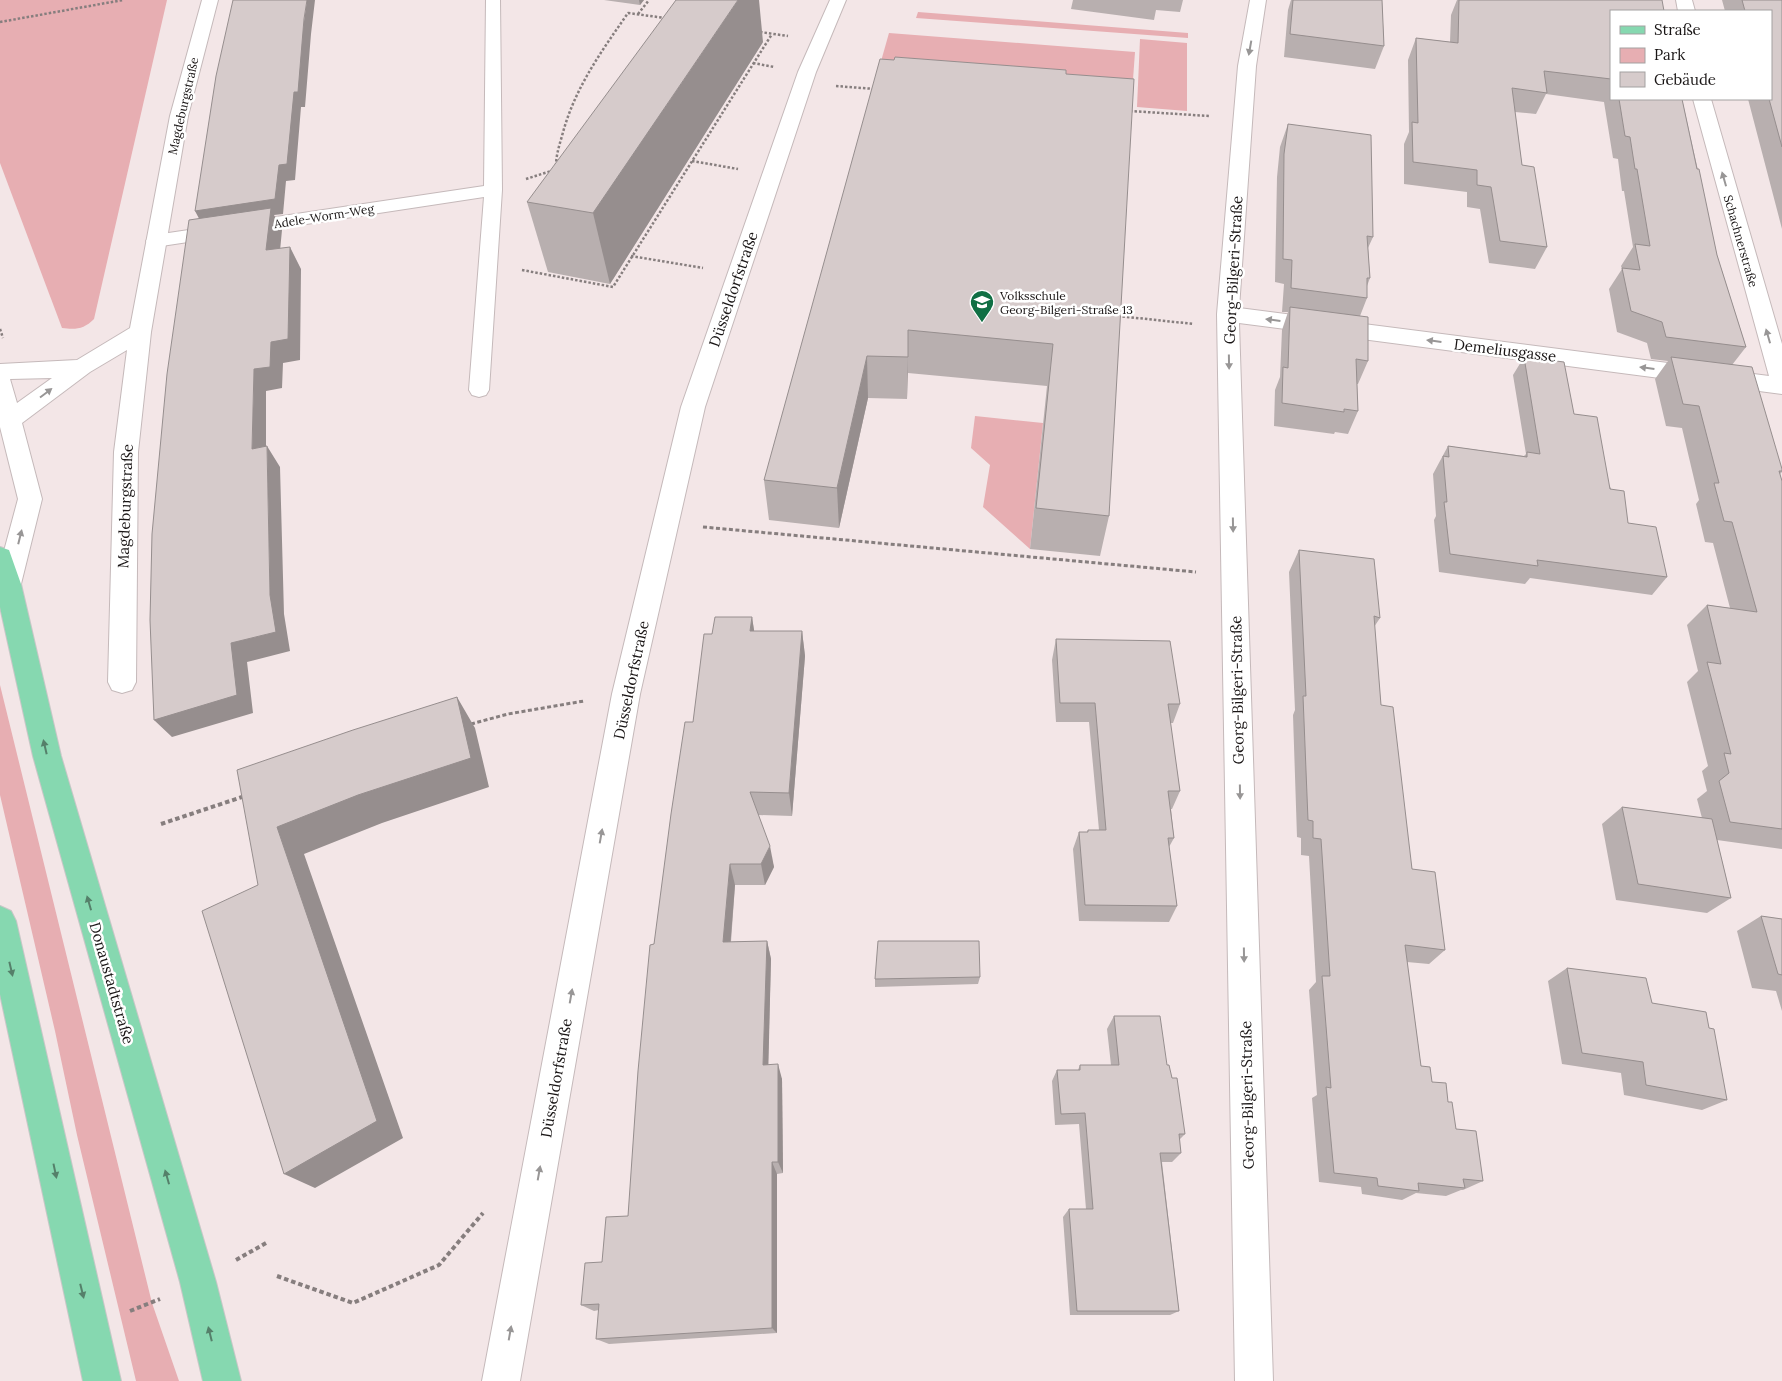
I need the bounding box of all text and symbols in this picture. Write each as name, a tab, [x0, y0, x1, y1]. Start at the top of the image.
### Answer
legend	[1610, 10, 1772, 100]
text: Straße	[1654, 20, 1701, 39]
one-way arrow	[1246, 40, 1254, 56]
text: Park	[1654, 45, 1685, 64]
street label: Magdeburgstraße	[164, 55, 202, 156]
text: Gebäude	[1654, 70, 1716, 89]
one-way arrow	[1719, 172, 1727, 187]
street label: Schachnerstraße	[1721, 193, 1761, 289]
street label: Georg-Bilgeri-Straße	[1220, 195, 1246, 345]
street label: Adele-Worm-Weg	[272, 201, 375, 231]
street label: Düsseldorfstraße	[704, 229, 762, 349]
place label: Volksschule Georg-Bilgeri-Straße 13	[999, 288, 1133, 317]
school or university icon: Volksschule Georg-Bilgeri-Straße 13	[969, 289, 995, 323]
one-way arrow	[1264, 315, 1280, 323]
one-way arrow	[1764, 328, 1772, 343]
street label: Demeliusgasse	[1453, 334, 1557, 366]
one-way arrow	[1425, 336, 1441, 344]
one-way arrow	[1225, 355, 1233, 371]
one-way arrow	[1639, 364, 1655, 372]
one-way arrow	[39, 388, 53, 398]
street label: Magdeburgstraße	[113, 443, 137, 569]
one-way arrow	[1229, 517, 1237, 533]
one-way arrow	[16, 529, 24, 545]
street label: Georg-Bilgeri-Straße	[1226, 616, 1248, 764]
street label: Düsseldorfstraße	[609, 619, 653, 741]
one-way arrow	[40, 738, 48, 754]
one-way arrow	[1236, 785, 1244, 801]
one-way arrow	[597, 828, 605, 844]
one-way arrow	[84, 895, 92, 910]
street label: Donaustadtstraße	[85, 920, 139, 1046]
one-way arrow	[1240, 947, 1248, 963]
one-way arrow	[7, 961, 15, 977]
one-way arrow	[568, 988, 576, 1004]
street label: Düsseldorfstraße	[536, 1017, 576, 1139]
street label: Georg-Bilgeri-Straße	[1236, 1021, 1258, 1169]
one-way arrow	[52, 1164, 60, 1180]
one-way arrow	[535, 1166, 543, 1181]
one-way arrow	[163, 1169, 171, 1184]
one-way arrow	[78, 1284, 86, 1299]
one-way arrow	[506, 1325, 514, 1341]
one-way arrow	[206, 1326, 214, 1341]

